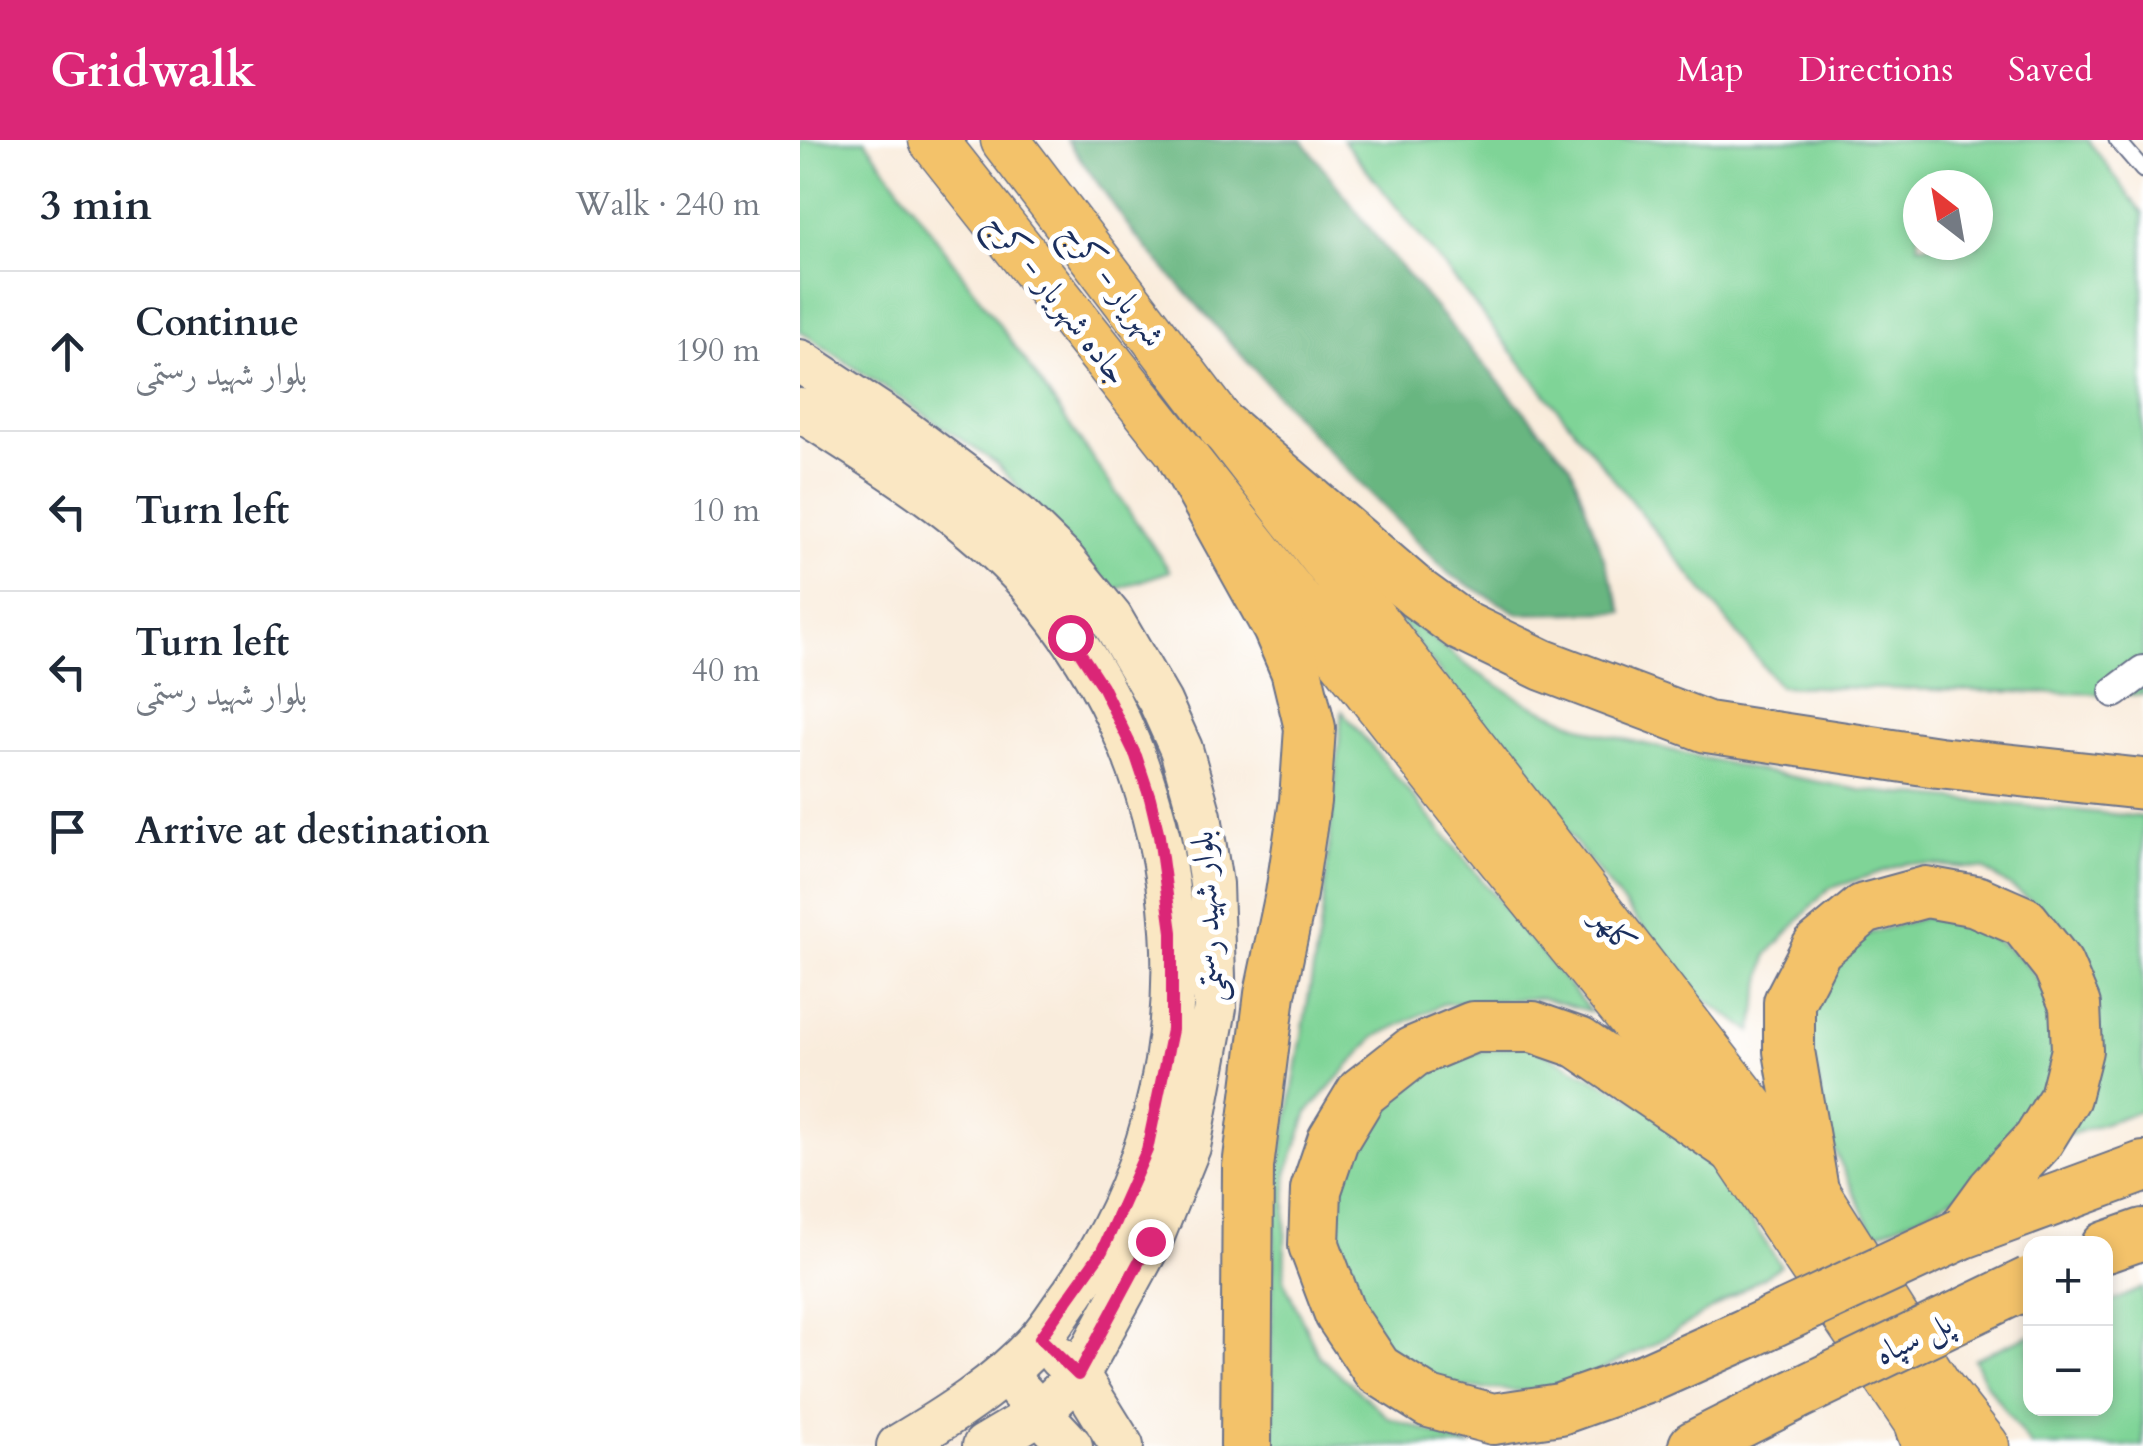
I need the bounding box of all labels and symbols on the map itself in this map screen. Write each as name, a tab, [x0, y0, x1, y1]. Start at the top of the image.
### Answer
north arrow	[1903, 170, 1993, 260]
street label: جاده شهریار - کرج	[972, 203, 1139, 397]
street label: شهریار - کرج	[1048, 213, 1175, 359]
route start	[1048, 615, 1094, 661]
street label: بلوار شهید رستمی	[1180, 830, 1236, 1004]
street label: کلهر	[1580, 896, 1646, 963]
route end	[1128, 1219, 1174, 1265]
street label: پل سپاه	[1868, 1301, 1961, 1376]

